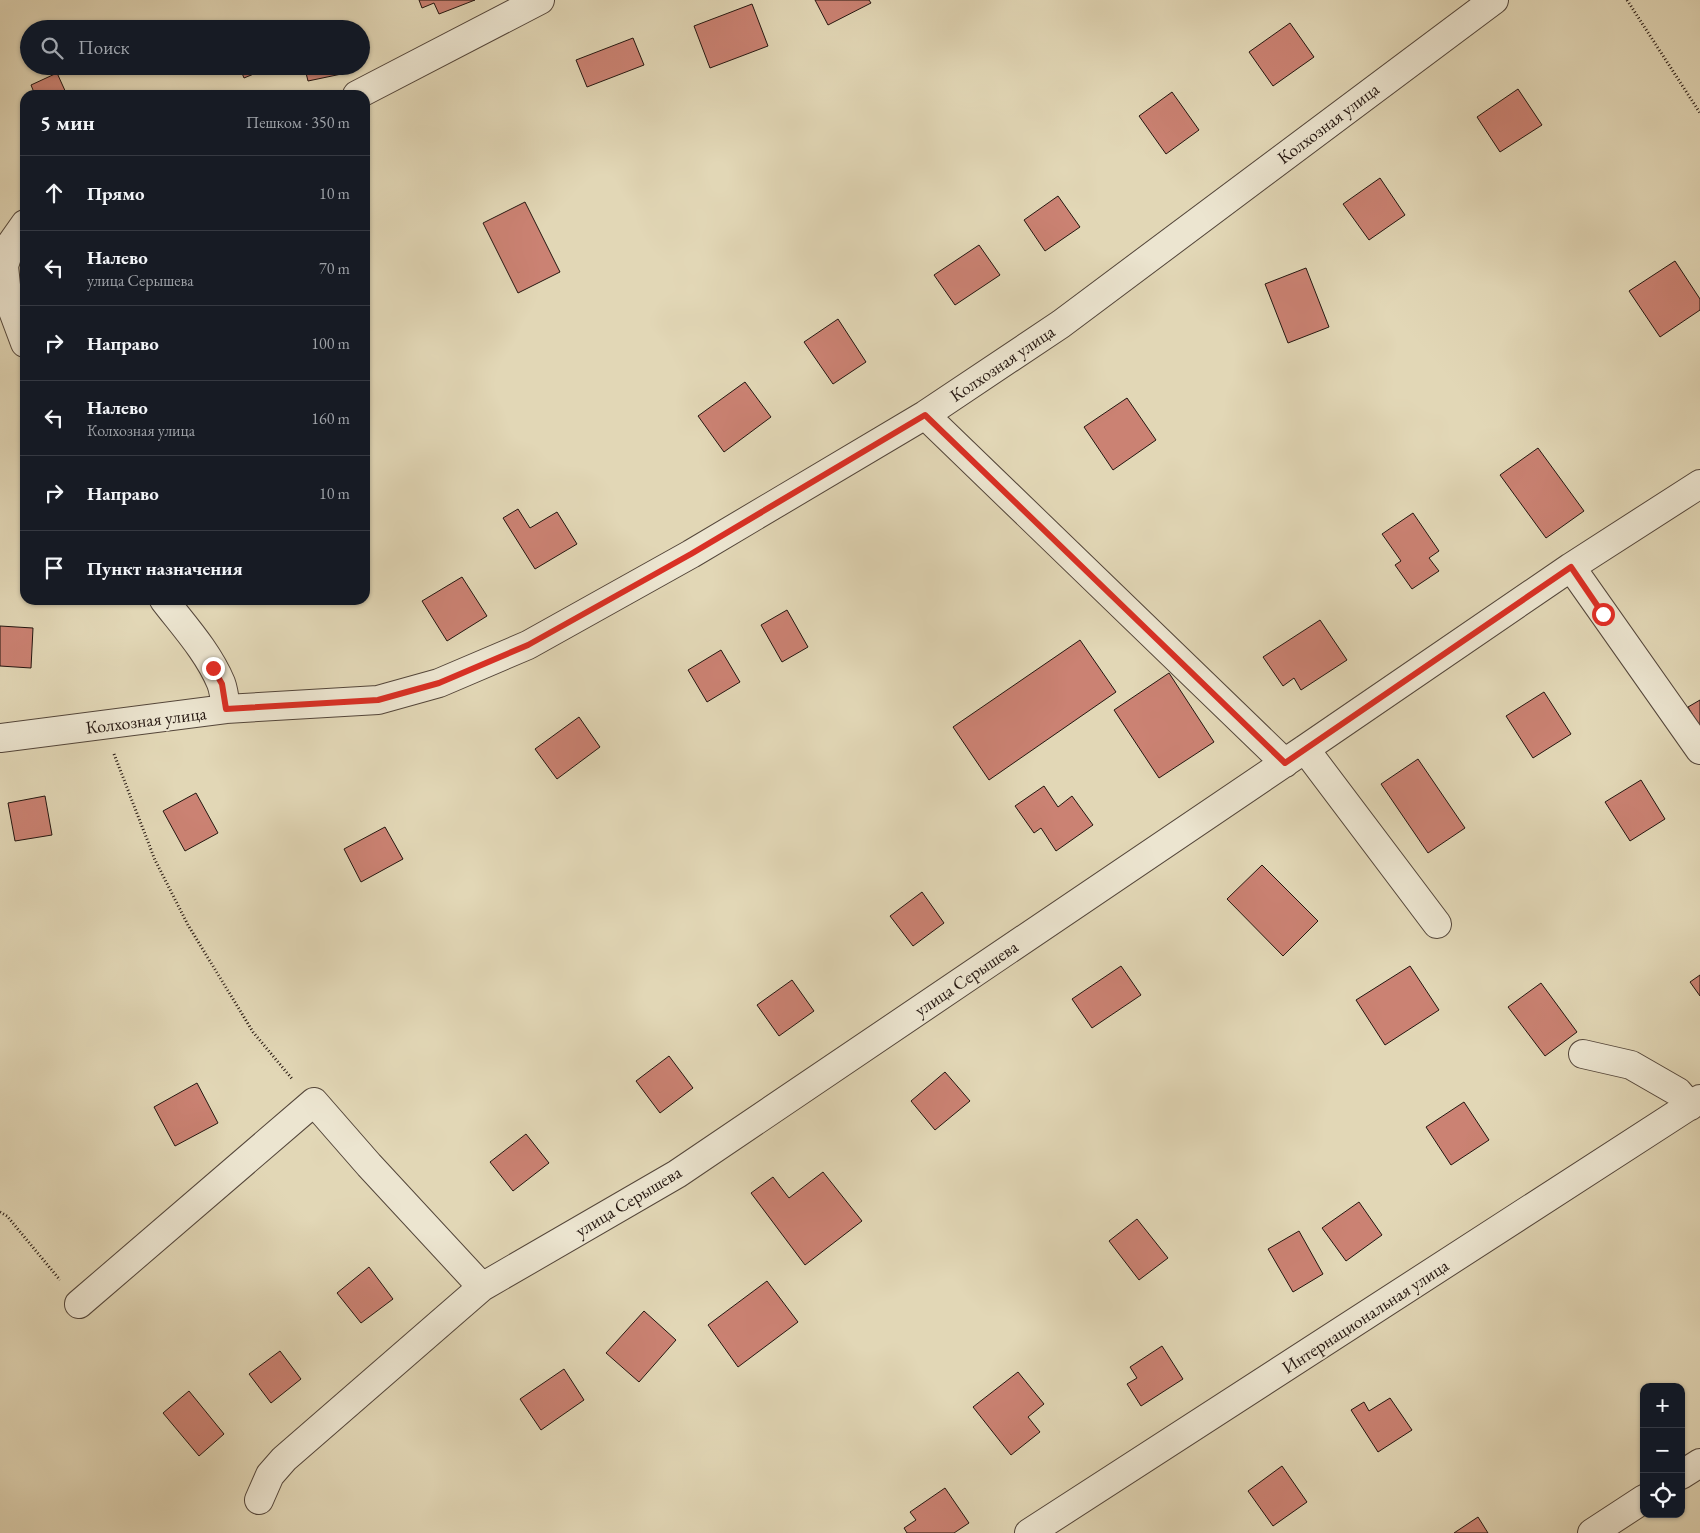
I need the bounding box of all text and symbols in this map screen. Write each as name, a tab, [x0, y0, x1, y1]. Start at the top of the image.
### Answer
search box	[20, 20, 370, 75]
icon: search	[38, 34, 66, 62]
text: Поиск	[78, 35, 130, 60]
street label: Колхозная улица	[1272, 77, 1384, 169]
text: 5 мин	[40, 109, 95, 136]
text: Пешком · 350 m	[246, 112, 350, 133]
icon: ahead	[40, 179, 68, 207]
text: Прямо	[87, 181, 145, 206]
text: 10 m	[319, 183, 350, 204]
text: Налево	[87, 245, 148, 270]
icon: left	[40, 254, 68, 282]
text: 70 m	[319, 258, 350, 279]
text: улица Серышева	[87, 270, 194, 291]
street label: Колхозная улица	[945, 319, 1060, 407]
icon: right	[40, 329, 68, 357]
text: Направо	[87, 331, 159, 356]
text: 100 m	[311, 333, 350, 354]
text: Налево	[87, 395, 148, 420]
icon: left	[40, 404, 68, 432]
text: 160 m	[311, 408, 350, 429]
text: Колхозная улица	[87, 420, 195, 441]
icon: right	[40, 479, 68, 507]
text: Направо	[87, 481, 159, 506]
text: 10 m	[319, 483, 350, 504]
icon: arrive	[40, 554, 68, 582]
text: Пункт назначения	[87, 556, 243, 581]
route start	[1592, 603, 1615, 626]
route end	[202, 657, 225, 680]
street label: Колхозная улица	[84, 701, 209, 739]
street label: улица Серышева	[910, 934, 1023, 1021]
street label: улица Серышева	[571, 1160, 686, 1242]
street label: Интернациональная улица	[1277, 1253, 1453, 1379]
map controls	[1640, 1383, 1685, 1518]
button: +	[1640, 1383, 1685, 1428]
button: −	[1640, 1428, 1685, 1473]
button: locate	[1640, 1473, 1685, 1518]

